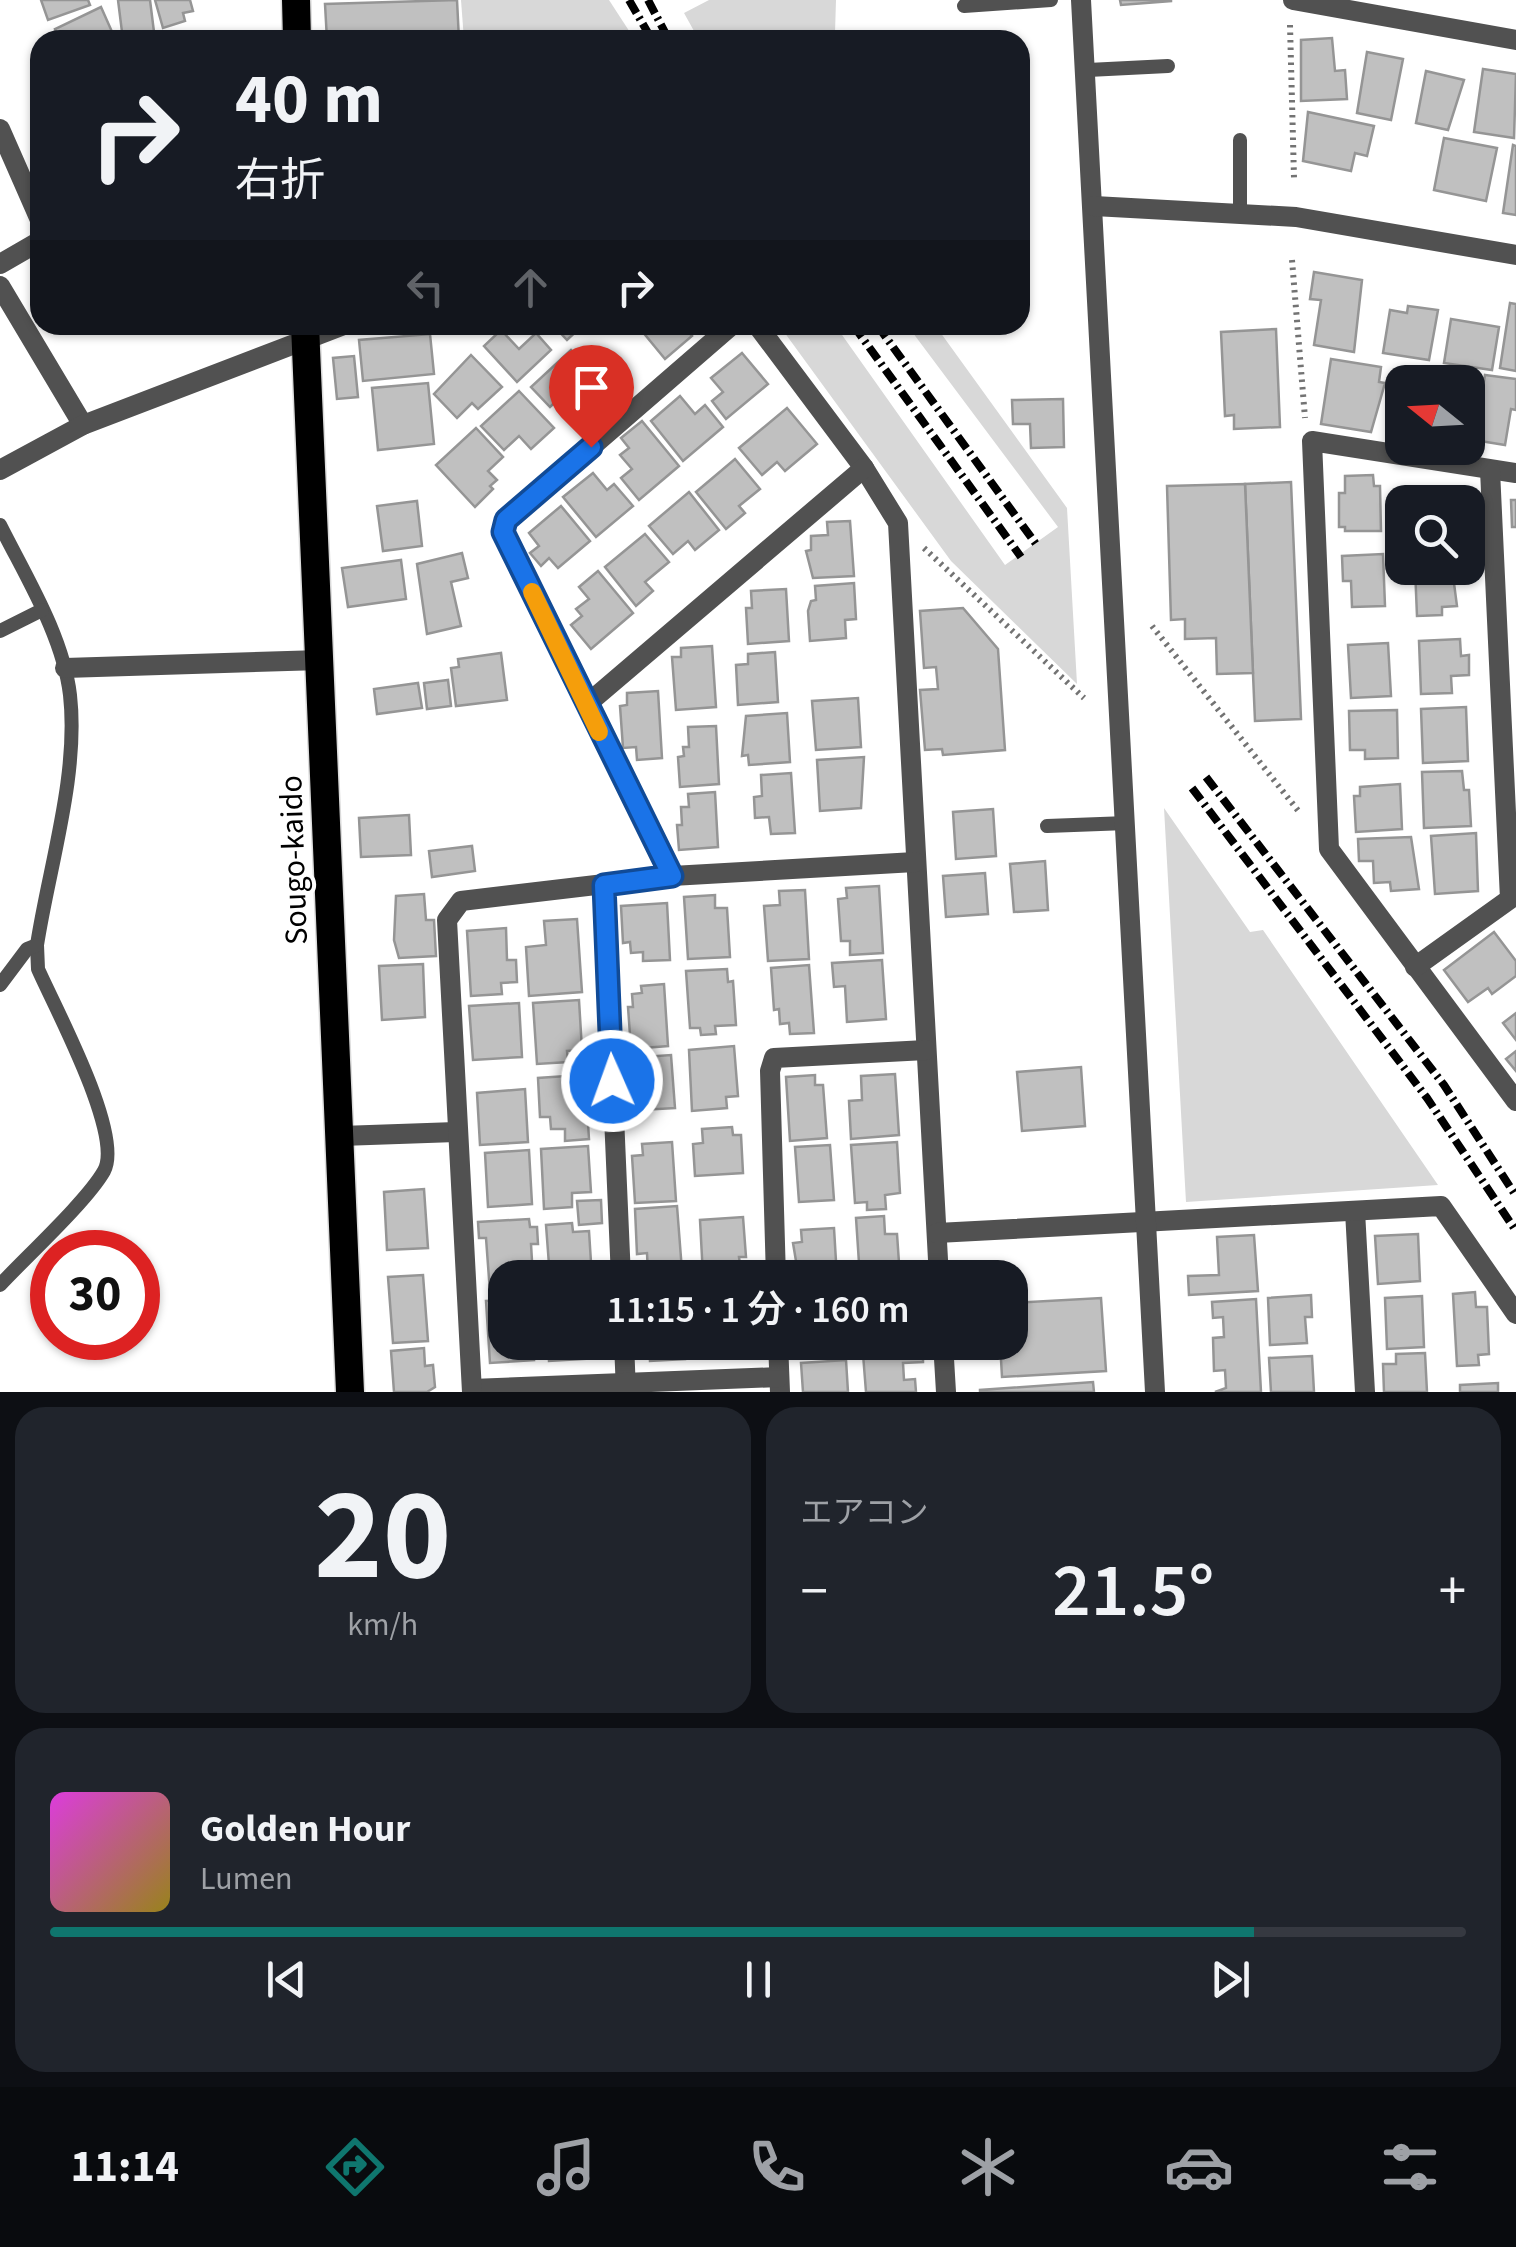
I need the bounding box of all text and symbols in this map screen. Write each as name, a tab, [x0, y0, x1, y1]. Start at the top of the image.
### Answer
text: 40 m	[235, 50, 383, 150]
icon: right	[70, 70, 200, 200]
text: 右折	[235, 149, 325, 213]
icon: left	[398, 260, 453, 315]
icon: ahead	[503, 260, 558, 315]
icon: right	[608, 260, 663, 315]
pin	[549, 345, 634, 448]
icon: arrive	[564, 360, 619, 415]
north arrow	[1385, 365, 1485, 465]
map controls	[1385, 365, 1485, 585]
button: search	[1385, 485, 1485, 585]
street label: Sougo-kaido	[268, 774, 320, 946]
position arrow	[560, 1029, 664, 1133]
speed limit sign: 30	[30, 1230, 160, 1360]
text: 11:15 · 1 分 · 160 m	[607, 1283, 909, 1337]
text: 20	[314, 1444, 451, 1629]
text: エアコン	[801, 1490, 929, 1536]
text: 21.5°	[1052, 1538, 1214, 1645]
text: −	[801, 1553, 828, 1631]
text: +	[1439, 1553, 1466, 1631]
text: km/h	[347, 1602, 418, 1648]
text: Golden Hour	[200, 1802, 410, 1856]
text: Lumen	[200, 1856, 293, 1902]
icon: previous	[259, 1952, 314, 2007]
icon: pause	[731, 1952, 786, 2007]
icon: next	[1203, 1952, 1258, 2007]
icon: directions	[320, 2132, 390, 2202]
icon: music	[531, 2132, 601, 2202]
icon: phone	[742, 2132, 812, 2202]
icon: climate	[953, 2132, 1023, 2202]
icon: car	[1164, 2132, 1234, 2202]
icon: filters	[1375, 2132, 1445, 2202]
text: 11:14	[71, 2135, 179, 2199]

